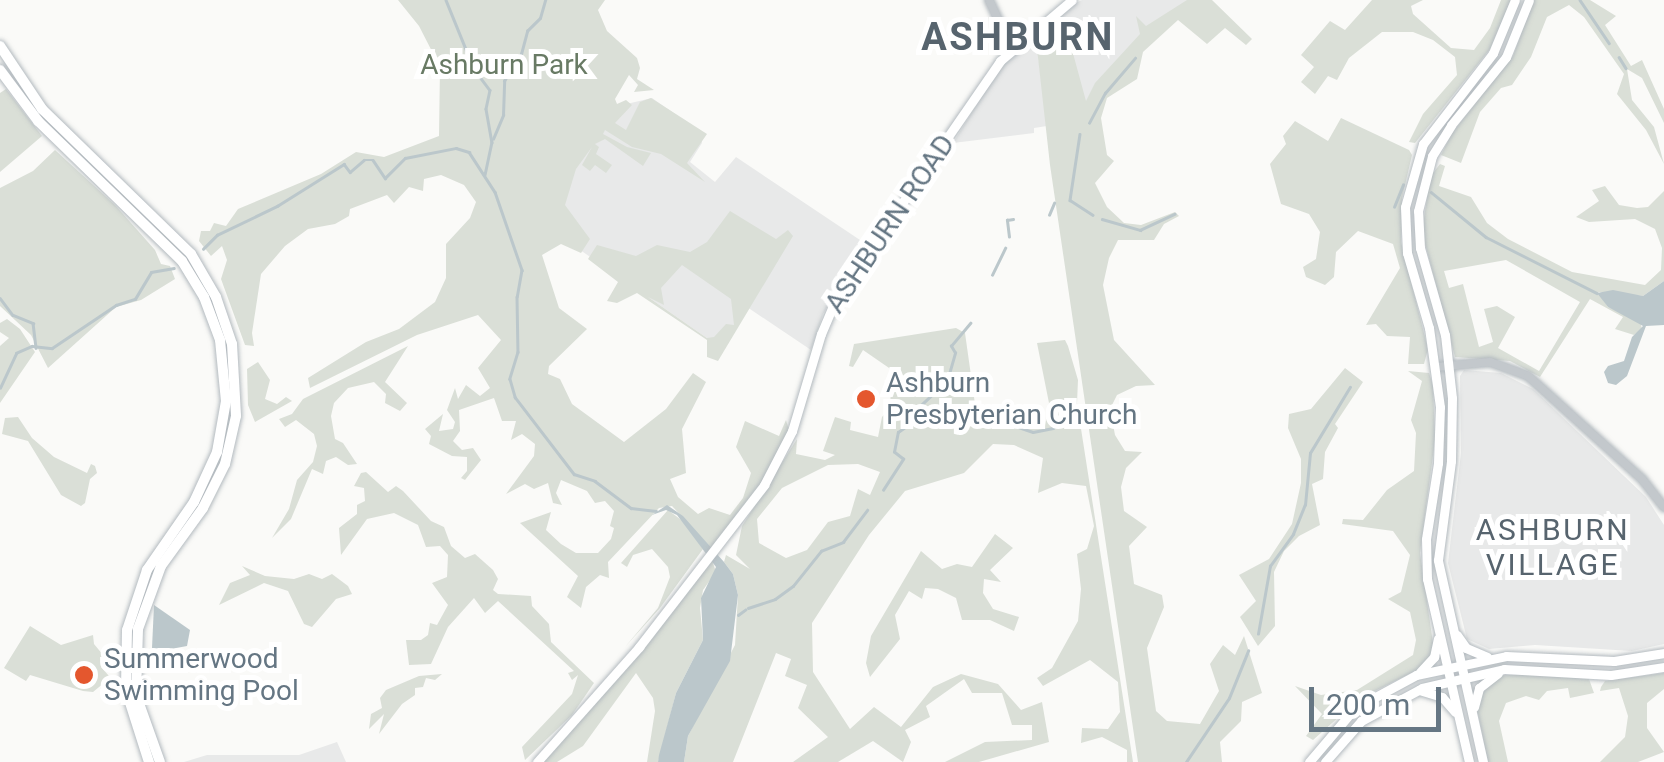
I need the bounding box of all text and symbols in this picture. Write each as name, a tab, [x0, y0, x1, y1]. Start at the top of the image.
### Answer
district label: ASHBURN	[921, 15, 1115, 61]
park label: Ashburn Park	[420, 48, 588, 82]
street label: ASHBURN ROAD	[818, 129, 962, 319]
place label: Ashburn Presbyterian Church	[886, 366, 1137, 432]
marker: Ashburn Presbyterian Church	[855, 388, 877, 410]
district label: ASHBURN VILLAGE	[1476, 512, 1630, 582]
place label: Summerwood Swimming Pool	[104, 642, 299, 708]
marker: Summerwood Swimming Pool	[73, 664, 95, 686]
scale bar	[1314, 667, 1446, 729]
text: 200 m	[1326, 687, 1410, 722]

